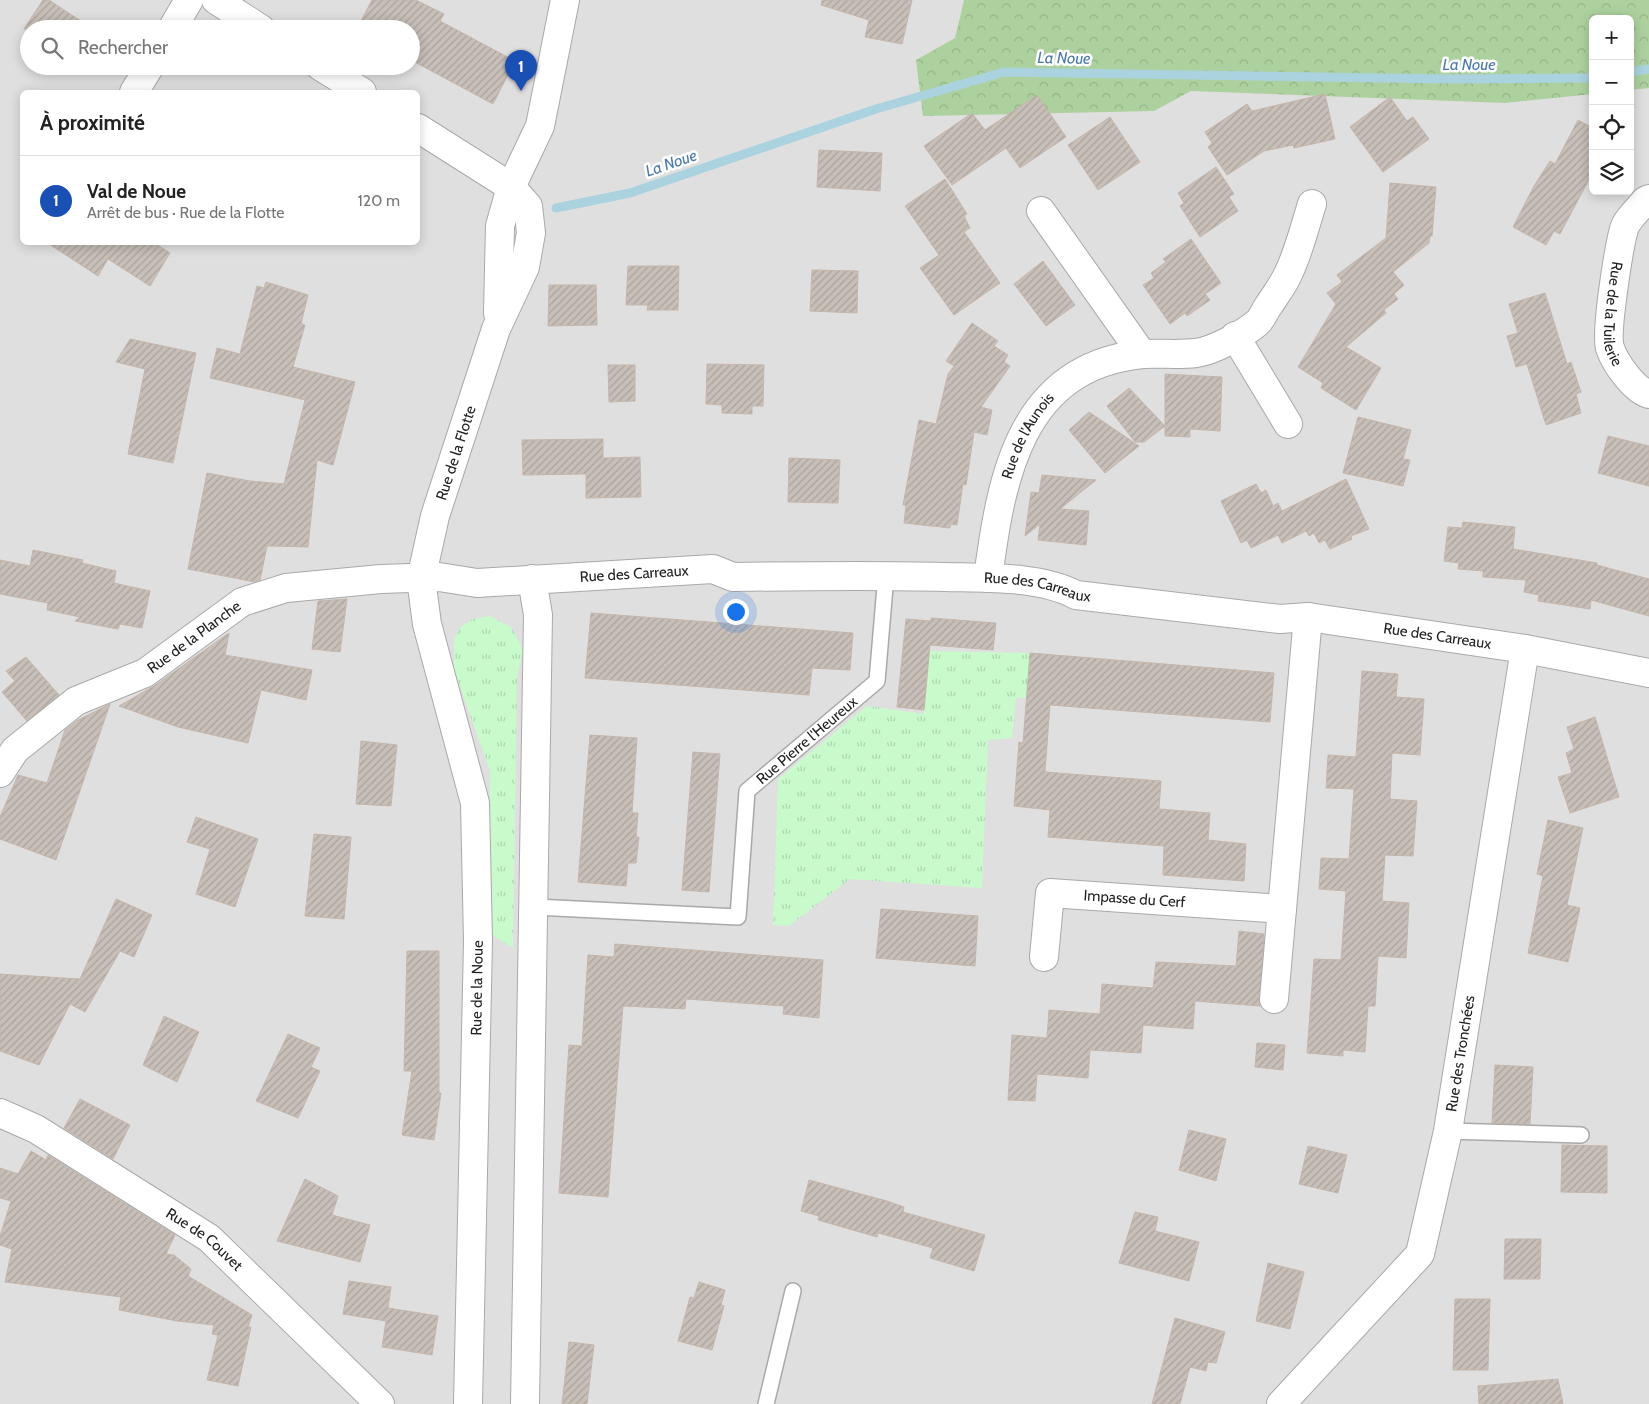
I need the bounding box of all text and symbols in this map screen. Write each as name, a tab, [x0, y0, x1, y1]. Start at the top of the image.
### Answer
map controls	[1589, 15, 1634, 195]
button: +	[1589, 15, 1634, 60]
search box	[20, 20, 420, 75]
icon: search	[38, 34, 66, 62]
text: Rechercher	[78, 36, 168, 59]
water label: La Noue	[1037, 48, 1091, 68]
pin: 1	[505, 50, 537, 91]
water label: La Noue	[1442, 55, 1496, 74]
button: −	[1589, 60, 1634, 105]
button: locate	[1589, 105, 1634, 150]
text: À proximité	[40, 110, 145, 135]
water label: La Noue	[643, 145, 699, 181]
button: layers	[1589, 150, 1634, 195]
text: Val de Noue	[87, 180, 186, 203]
text: 1	[53, 191, 59, 210]
text: 120 m	[358, 191, 400, 210]
text: Arrêt de bus · Rue de la Flotte	[87, 203, 285, 222]
street label: Rue de la Tuilerie	[1600, 260, 1626, 370]
street label: Rue de l'Aunois	[998, 389, 1058, 481]
street label: Rue de la Flotte	[432, 403, 480, 503]
street label: Rue des Carreaux	[579, 561, 689, 586]
street label: Rue des Carreaux	[984, 569, 1092, 606]
street label: Rue de la Planche	[144, 597, 245, 677]
your location	[723, 599, 749, 625]
street label: Rue des Carreaux	[1382, 619, 1493, 653]
street label: Rue Pierre l'Heureux	[753, 693, 861, 788]
street label: Impasse du Cerf	[1083, 886, 1186, 911]
street label: Rue de la Noue	[467, 940, 487, 1036]
street label: Rue des Tronchées	[1442, 994, 1479, 1113]
street label: Rue de Couvet	[163, 1204, 246, 1275]

